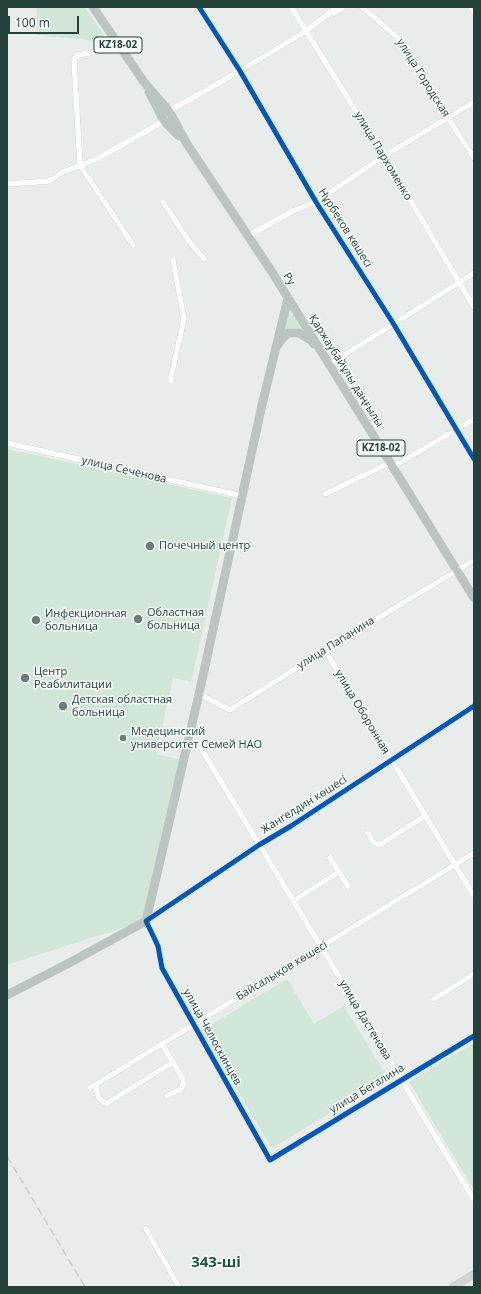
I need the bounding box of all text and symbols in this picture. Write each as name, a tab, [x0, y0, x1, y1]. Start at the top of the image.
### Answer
scale bar	[10, 8, 81, 34]
text: 100 m	[15, 14, 50, 31]
street label: улица Городская	[394, 36, 452, 120]
road number: KZ18-02	[94, 37, 142, 53]
street label: улица Пархоменко	[351, 109, 415, 203]
street label: Нұрбеков көшесі	[315, 186, 375, 270]
street label: Ру	[280, 270, 298, 288]
street label: Қаржаубайұлы даңғылы	[306, 312, 386, 430]
road number: KZ18-02	[357, 440, 405, 456]
street label: улица Сеченова	[80, 454, 168, 486]
place label: Почечный центр	[159, 539, 250, 553]
marker: Почечный центр	[144, 540, 156, 552]
place label: Областная больница	[147, 606, 204, 632]
place label: Инфекционная больница	[45, 607, 127, 633]
marker: Областная больница	[132, 613, 144, 625]
marker: Инфекционная больница	[30, 614, 42, 626]
street label: улица Папанина	[295, 614, 377, 672]
place label: Центр Реабилитации	[34, 665, 112, 691]
street label: улица Оборонная	[332, 668, 392, 756]
marker: Центр Реабилитации	[19, 672, 31, 684]
place label: Детская областная больница	[72, 693, 172, 719]
marker: Детская областная больница	[57, 700, 69, 712]
place label: Медецинский университет Семей НАО	[131, 725, 262, 751]
marker: Медецинский университет Семей НАО	[118, 733, 128, 743]
street label: Жангелдин көшесі	[259, 773, 349, 837]
street label: Байсалықов көшесі	[234, 939, 330, 1003]
street label: улица Дастенова	[336, 978, 394, 1062]
street label: улица Челюскинцев	[180, 987, 244, 1087]
street label: улица Бегалина	[327, 1062, 407, 1116]
district label: 343-ші	[191, 1254, 241, 1272]

